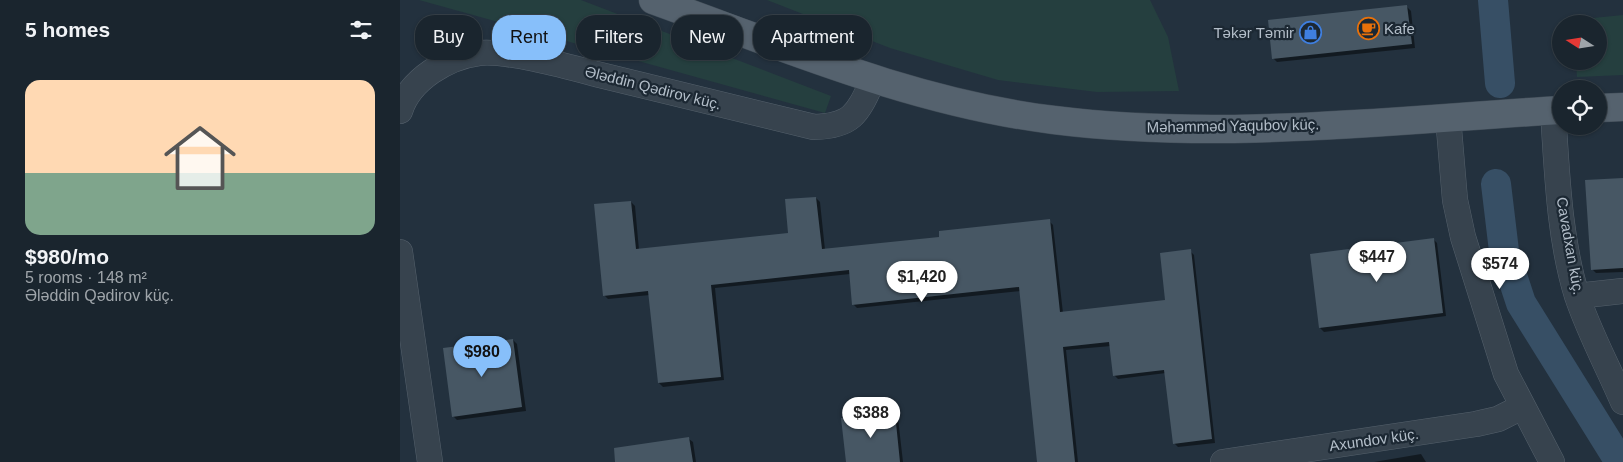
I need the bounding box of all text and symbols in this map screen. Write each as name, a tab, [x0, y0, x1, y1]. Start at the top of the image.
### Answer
chip: Buy	[415, 15, 482, 60]
chip: Rent	[492, 15, 566, 60]
chip: Filters	[576, 15, 661, 60]
chip: New	[671, 15, 743, 60]
chip: Apartment	[753, 15, 872, 60]
north arrow	[1552, 15, 1608, 70]
map controls	[1552, 15, 1607, 135]
icon: filters	[347, 16, 375, 44]
cafe icon: Kafe	[1356, 17, 1380, 41]
text: 5 homes	[25, 18, 110, 41]
place label: Kafe	[1384, 20, 1415, 37]
shop icon: Təkər Təmir	[1298, 21, 1322, 45]
place label: Təkər Təmir	[1213, 24, 1294, 41]
street label: Ələddin Qədirov küç.	[583, 62, 723, 113]
button: locate	[1552, 80, 1607, 135]
icon: home	[155, 113, 245, 203]
street label: Məhəmməd Yaqubov küç.	[1146, 115, 1320, 136]
street label: Cavadxan küç.	[1554, 196, 1587, 296]
pin: $447	[1347, 240, 1407, 283]
text: $980/mo	[25, 245, 109, 268]
text: $447	[1359, 248, 1395, 265]
pin: $574	[1470, 248, 1530, 290]
text: $574	[1482, 255, 1518, 272]
pin: $1,420	[881, 260, 963, 303]
text: $1,420	[898, 268, 946, 285]
text: 5 rooms · 148 m²	[25, 269, 147, 286]
text: Ələddin Qədirov küç.	[25, 287, 174, 304]
pin: $980	[452, 336, 512, 378]
text: $980	[464, 343, 500, 360]
pin: $388	[841, 396, 901, 439]
text: $388	[853, 404, 889, 421]
street label: Axundov küç.	[1328, 425, 1420, 454]

